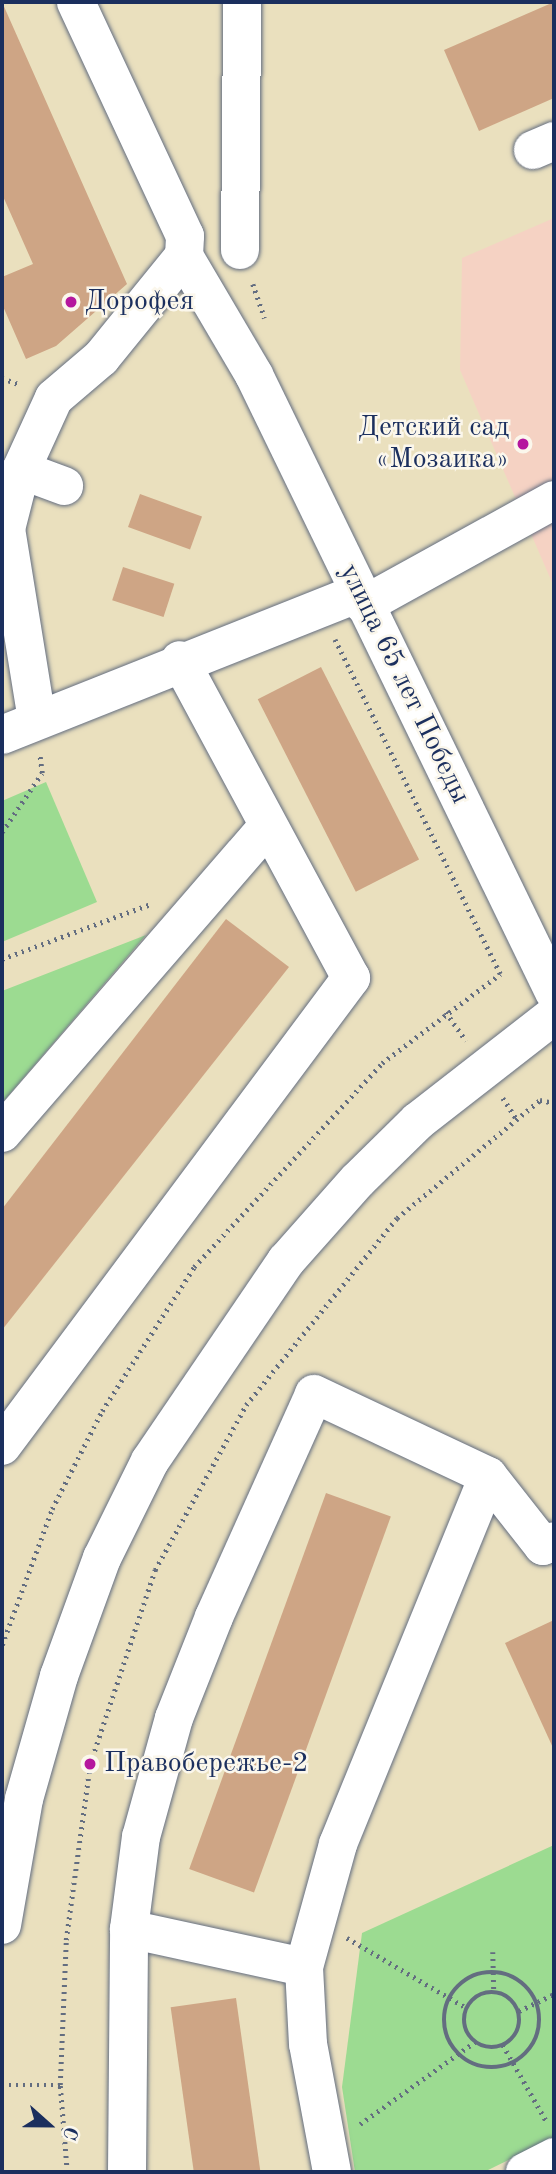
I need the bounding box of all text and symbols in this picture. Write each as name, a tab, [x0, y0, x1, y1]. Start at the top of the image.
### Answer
place label: Дорофея	[85, 285, 194, 319]
marker: Дорофея	[63, 294, 79, 310]
place label: Детский сад «Мозаика»	[358, 411, 509, 477]
marker: Детский сад «Мозаика»	[515, 436, 531, 452]
street label: улица 65 лет Победы	[331, 559, 477, 809]
place label: Правобережье-2	[104, 1747, 309, 1781]
marker: Правобережье-2	[82, 1756, 98, 1772]
north arrow	[14, 2090, 84, 2160]
text: С	[58, 2123, 80, 2142]

